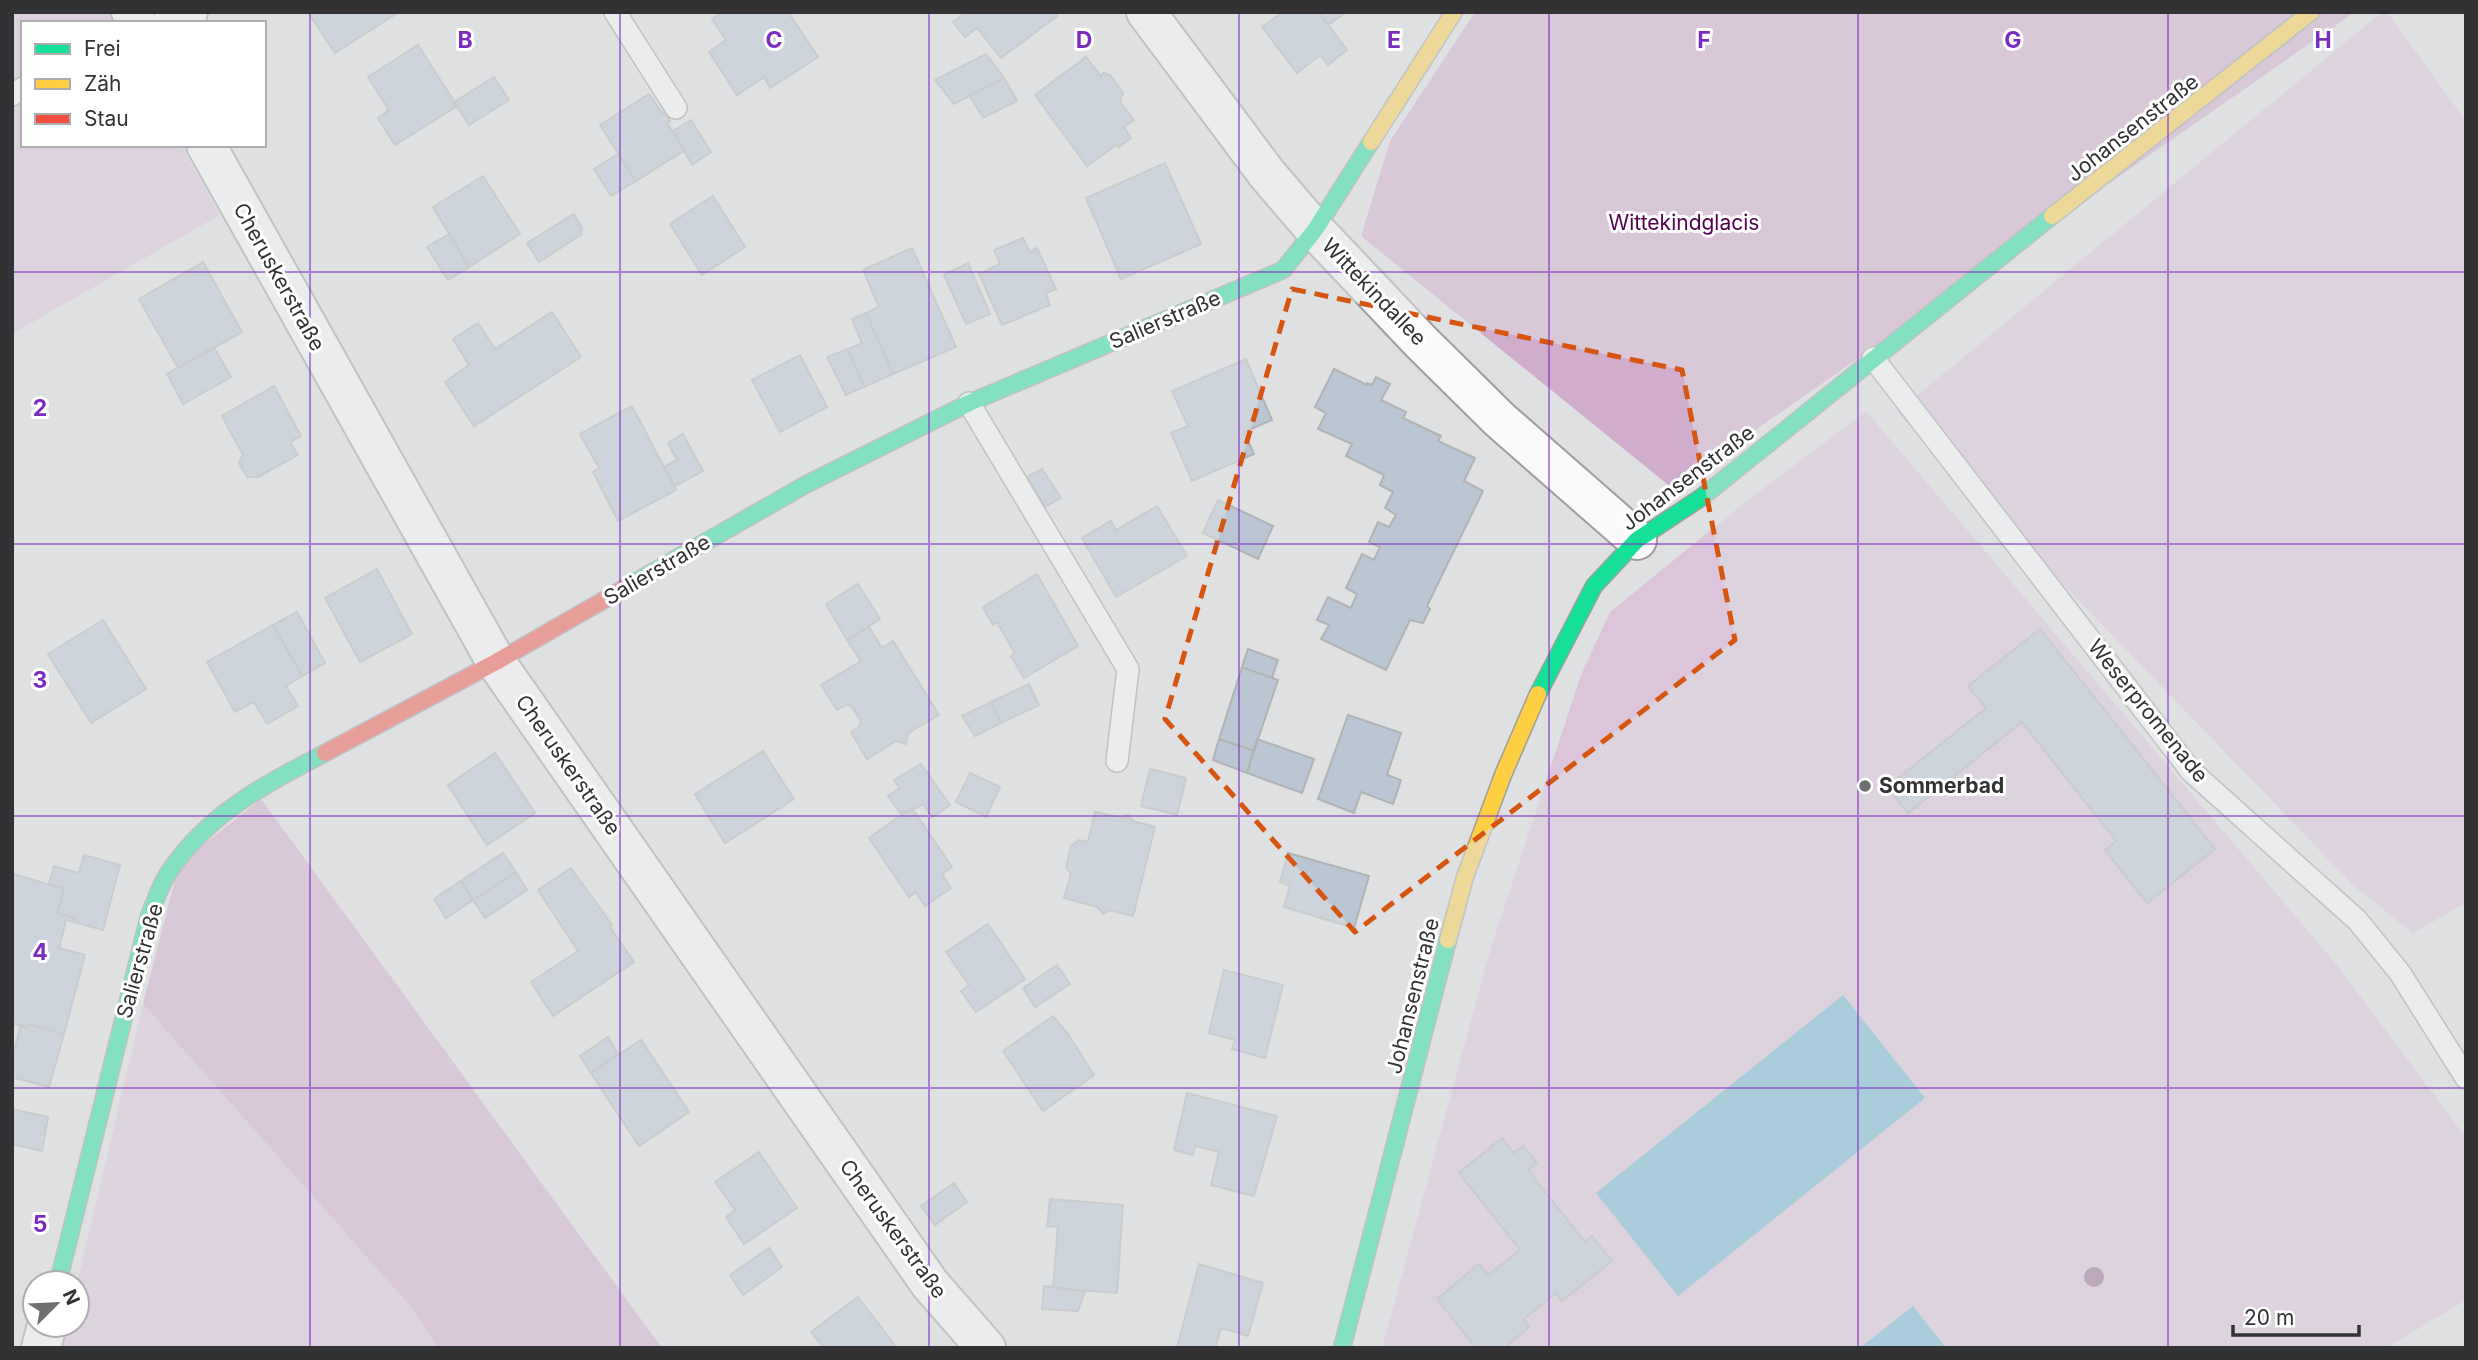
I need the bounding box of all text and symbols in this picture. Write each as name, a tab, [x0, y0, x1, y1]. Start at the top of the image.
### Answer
legend	[21, 21, 266, 147]
text: B	[457, 26, 473, 54]
text: C	[765, 26, 783, 54]
text: D	[1076, 26, 1092, 54]
text: E	[1387, 26, 1401, 54]
text: F	[1697, 26, 1711, 54]
text: G	[2004, 26, 2022, 54]
text: H	[2314, 26, 2332, 54]
text: Frei	[84, 36, 121, 61]
street label: Johansenstraße	[2062, 69, 2203, 187]
text: Zäh	[84, 71, 121, 96]
text: Stau	[84, 106, 129, 131]
street label: Cheruskerstraße	[228, 198, 330, 355]
park label: Wittekindglacis	[1609, 210, 1759, 235]
street label: Wittekindallee	[1317, 233, 1432, 350]
street label: Salierstraße	[1105, 285, 1224, 354]
text: 2	[33, 394, 47, 422]
street label: Johansenstraße	[1616, 420, 1759, 536]
street label: Salierstraße	[599, 529, 714, 610]
street label: Weserpromenade	[2083, 634, 2214, 787]
text: 3	[33, 666, 47, 694]
street label: Cheruskerstraße	[511, 690, 626, 840]
place label: Sommerbad	[1879, 773, 2004, 798]
marker: Sommerbad	[1857, 778, 1873, 794]
street label: Salierstraße	[111, 900, 168, 1021]
street label: Johansenstraße	[1381, 915, 1444, 1076]
text: 4	[32, 938, 48, 966]
street label: Cheruskerstraße	[835, 1154, 952, 1303]
text: 5	[33, 1210, 47, 1238]
north arrow	[21, 1269, 91, 1339]
text: N	[58, 1286, 85, 1309]
scale bar	[2233, 1294, 2359, 1338]
text: 20 m	[2244, 1305, 2294, 1330]

